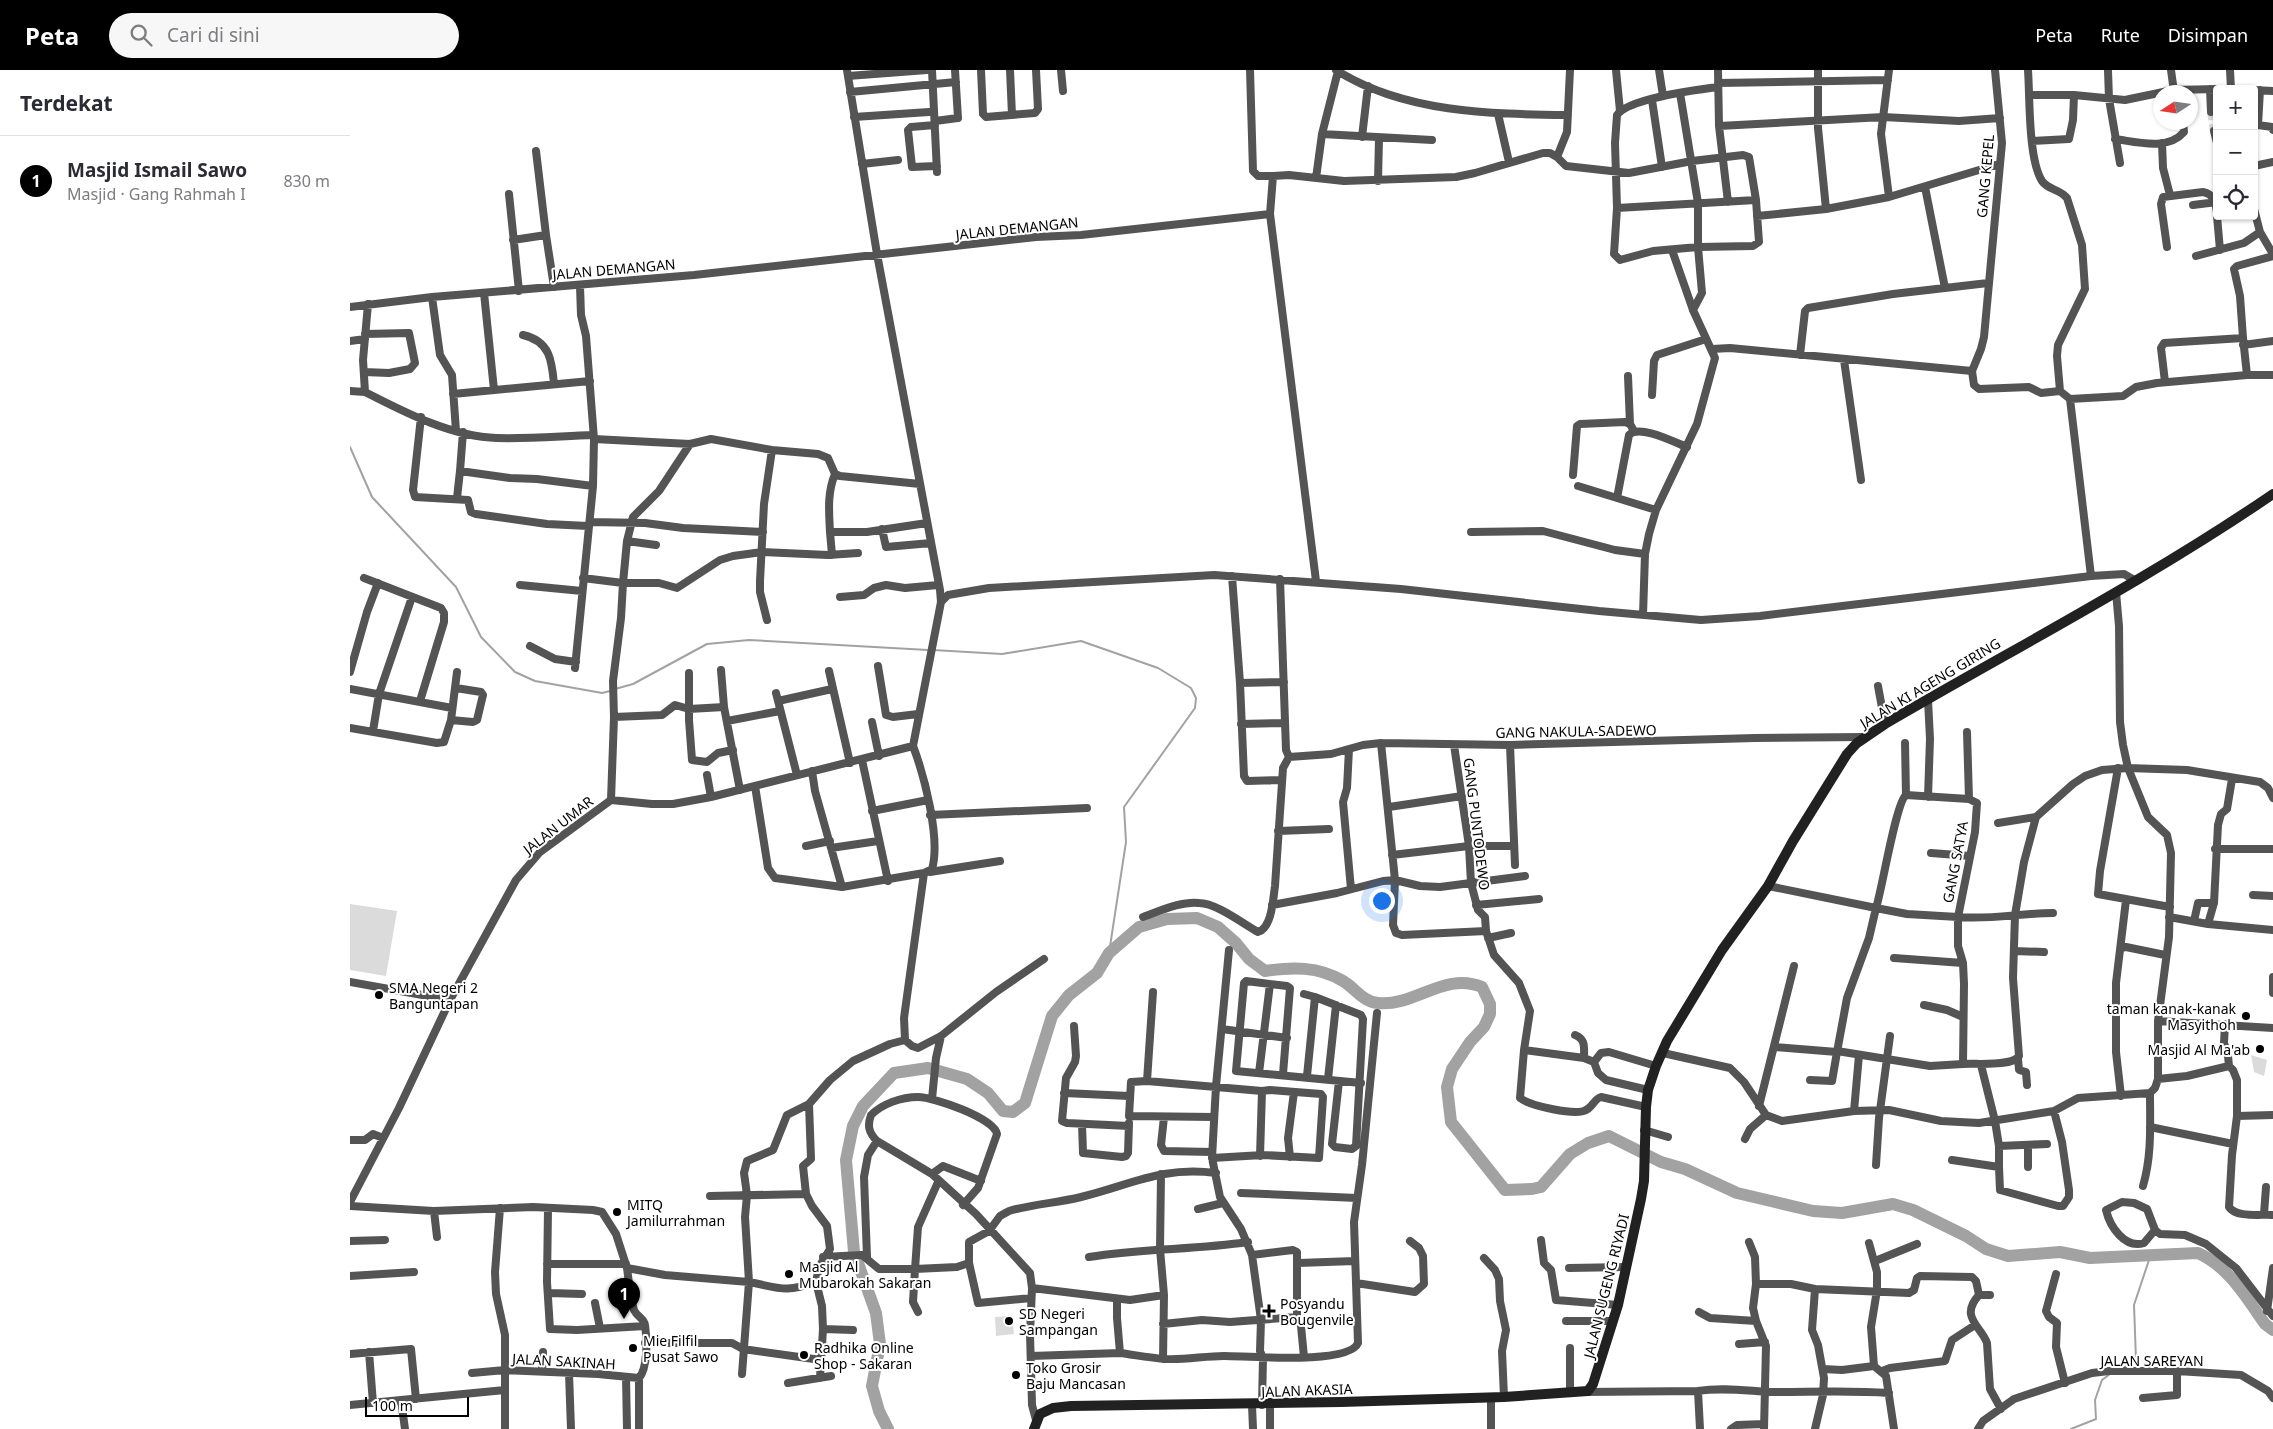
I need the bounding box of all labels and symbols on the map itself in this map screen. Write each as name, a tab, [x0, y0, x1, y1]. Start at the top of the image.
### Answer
north arrow	[2153, 85, 2198, 130]
street label: GANG KEPEL	[1972, 134, 1998, 218]
street label: JALAN DEMANGAN	[953, 212, 1079, 244]
street label: JALAN DEMANGAN	[550, 254, 676, 284]
street label: JALAN KI AGENG GIRING	[1855, 633, 2004, 734]
street label: GANG NAKULA-SADEWO	[1495, 720, 1657, 742]
street label: GANG PUNTODEWO	[1459, 757, 1495, 891]
street label: JALAN UMAR	[518, 792, 597, 860]
street label: GANG SATYA	[1938, 819, 1972, 905]
your location	[1369, 888, 1395, 914]
place label: SMA Negeri 2 Banguntapan	[389, 978, 479, 1013]
marker: SMA Negeri 2 Banguntapan	[373, 989, 385, 1001]
place label: taman kanak-kanak Masyithoh	[2107, 999, 2237, 1034]
marker: taman kanak-kanak Masyithoh	[2240, 1010, 2252, 1022]
place label: Masjid Al Ma'ab	[2148, 1040, 2250, 1059]
marker: Masjid Al Ma'ab	[2254, 1043, 2266, 1055]
place label: MITQ Jamilurrahman	[625, 1195, 725, 1230]
marker: MITQ Jamilurrahman	[611, 1206, 623, 1218]
street label: JALAN SUGENG RIYADI	[1578, 1212, 1633, 1362]
place label: Masjid Al Mubarokah Sakaran	[799, 1257, 931, 1292]
marker: Masjid Al Mubarokah Sakaran	[783, 1268, 795, 1280]
pin: 1	[608, 1278, 640, 1319]
place label: Posyandu Bougenvile	[1280, 1294, 1354, 1329]
place label: SD Negeri Sampangan	[1019, 1304, 1098, 1339]
marker: Posyandu Bougenvile	[1262, 1304, 1276, 1318]
marker: SD Negeri Sampangan	[1003, 1315, 1015, 1327]
place label: Mie Filfil Pusat Sawo	[643, 1331, 718, 1366]
place label: Radhika Online Shop - Sakaran	[814, 1338, 914, 1373]
marker: Mie Filfil Pusat Sawo	[627, 1342, 639, 1354]
street label: JALAN SAKINAH	[510, 1349, 616, 1373]
marker: Radhika Online Shop - Sakaran	[798, 1349, 810, 1361]
street label: JALAN SAREYAN	[2098, 1351, 2204, 1370]
place label: Toko Grosir Baju Mancasan	[1026, 1358, 1126, 1393]
marker: Toko Grosir Baju Mancasan	[1010, 1369, 1022, 1381]
street label: JALAN AKASIA	[1259, 1379, 1353, 1401]
scale bar	[365, 1394, 469, 1417]

